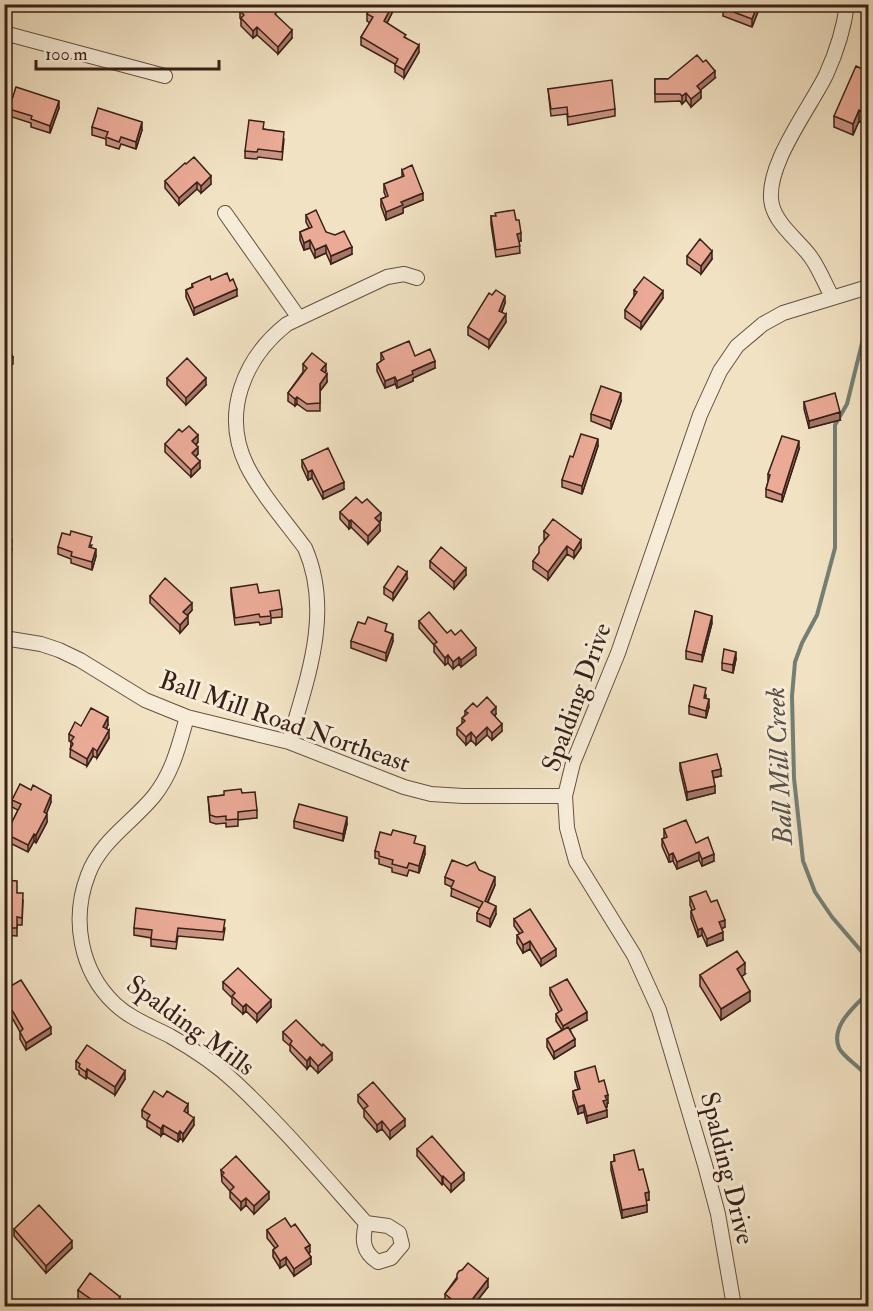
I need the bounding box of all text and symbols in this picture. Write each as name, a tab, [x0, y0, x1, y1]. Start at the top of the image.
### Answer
scale bar	[36, 33, 219, 71]
text: 100 m	[45, 43, 88, 66]
street label: Spalding Drive	[535, 619, 620, 776]
street label: Ball Mill Road Northeast	[155, 664, 414, 780]
water label: Ball Mill Creek	[759, 686, 800, 848]
street label: Spalding Mills	[120, 969, 261, 1084]
street label: Spalding Drive	[692, 1089, 761, 1248]

